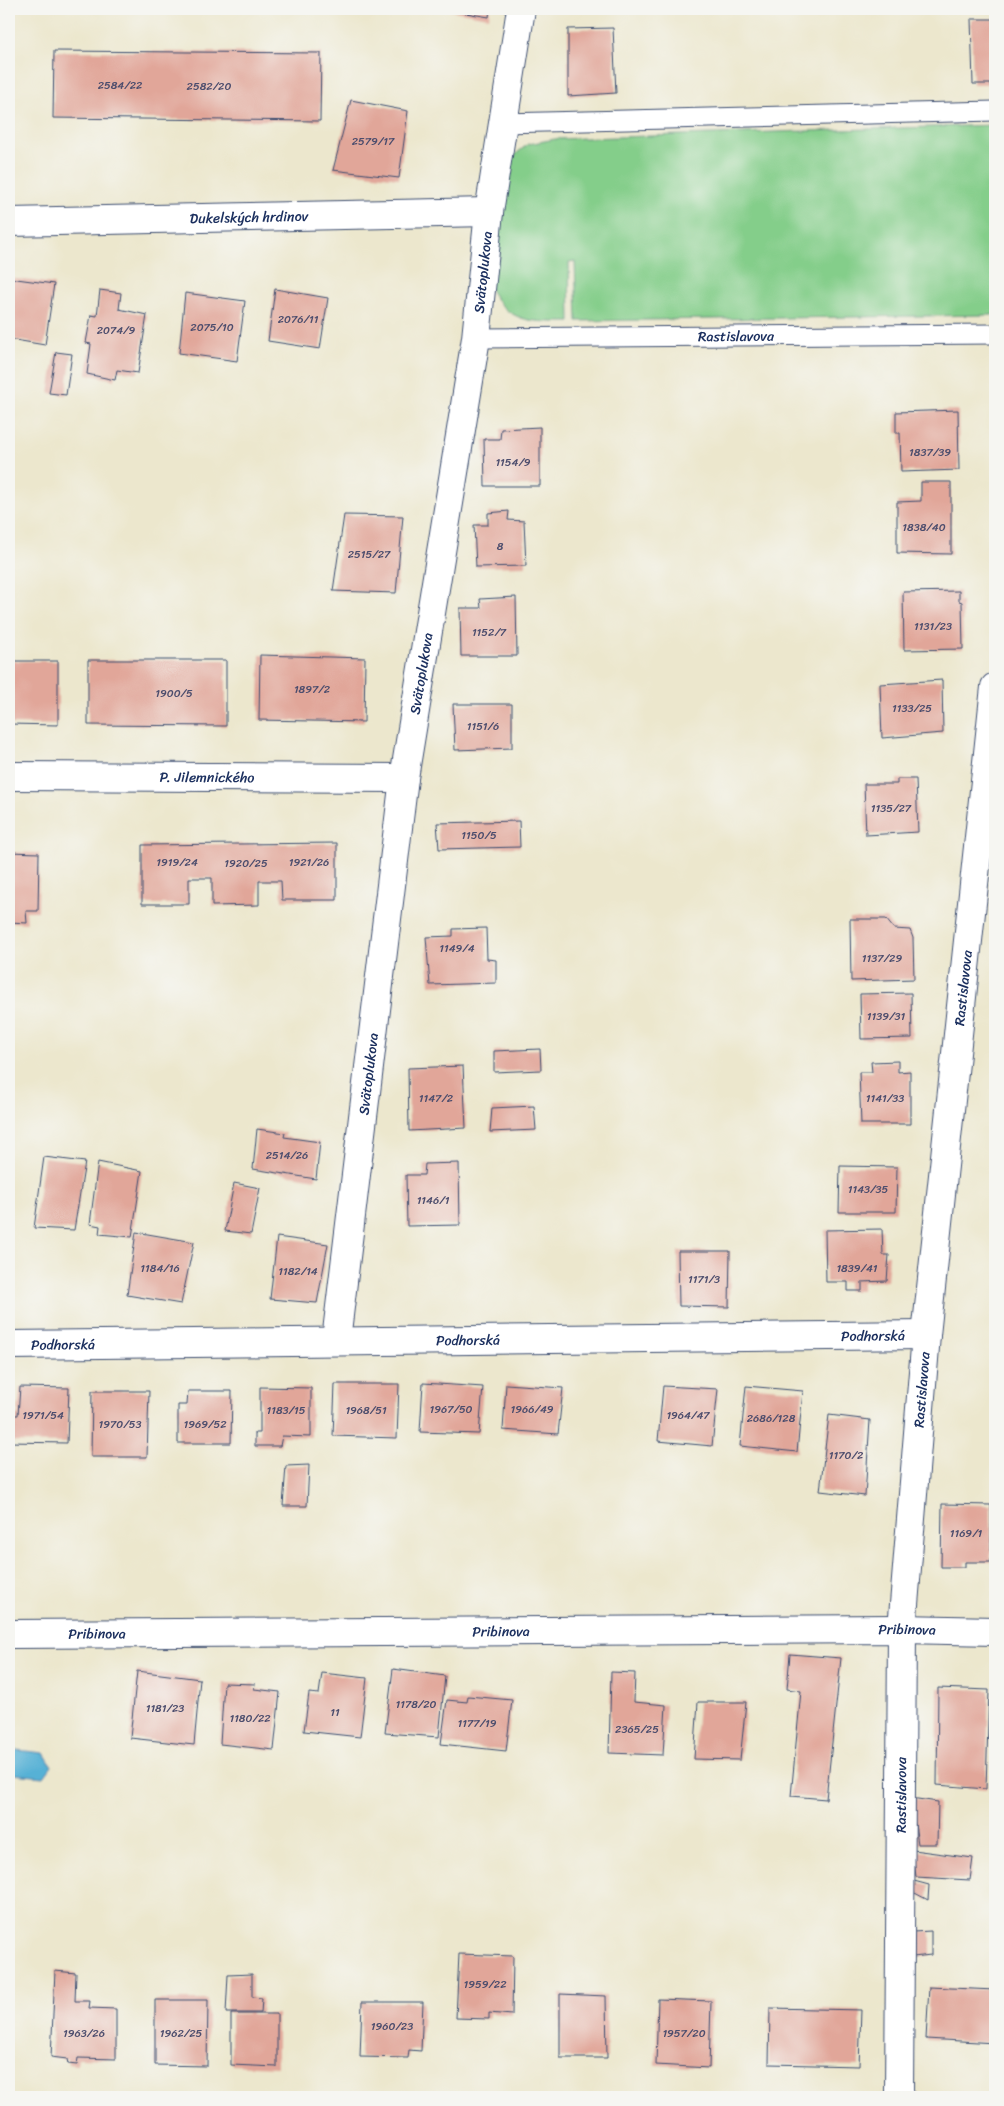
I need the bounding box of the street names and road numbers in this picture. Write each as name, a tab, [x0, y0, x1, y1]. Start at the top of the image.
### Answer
street label: Dukelských hrdinov	[189, 204, 309, 231]
street label: Svätoplukova	[467, 230, 500, 315]
street label: Rastislavova	[698, 324, 775, 349]
street label: Svätoplukova	[403, 631, 441, 716]
street label: P. Jilemnického	[159, 765, 255, 790]
street label: Rastislavova	[947, 948, 980, 1027]
street label: Svätoplukova	[351, 1032, 386, 1116]
street label: Podhorská	[841, 1323, 905, 1349]
street label: Podhorská	[436, 1328, 500, 1353]
street label: Podhorská	[31, 1332, 95, 1358]
street label: Rastislavova	[906, 1350, 938, 1429]
street label: Pribinova	[878, 1617, 936, 1643]
street label: Pribinova	[472, 1619, 530, 1644]
street label: Pribinova	[68, 1621, 126, 1647]
street label: Rastislavova	[889, 1756, 914, 1833]

